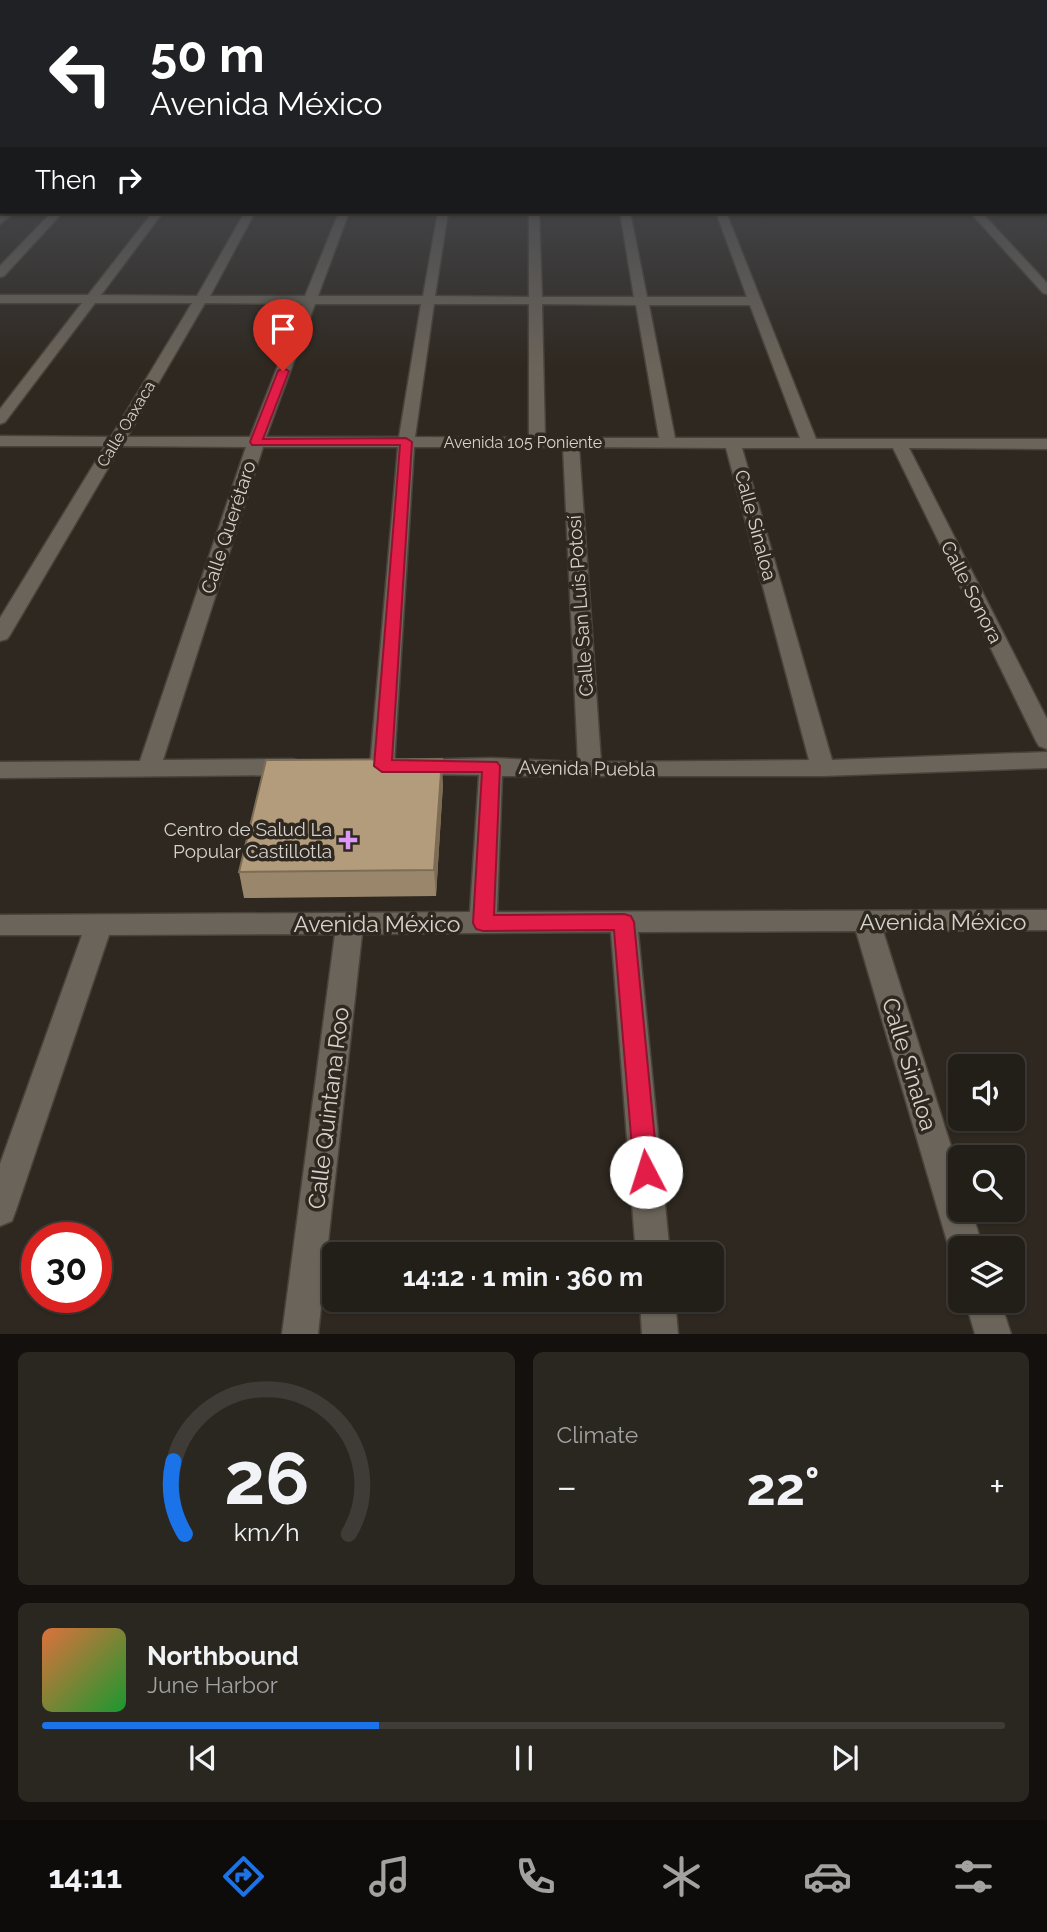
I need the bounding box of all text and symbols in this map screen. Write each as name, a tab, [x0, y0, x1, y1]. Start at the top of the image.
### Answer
text: 50 m	[150, 26, 265, 83]
icon: left	[35, 28, 126, 119]
text: Avenida México	[150, 85, 382, 122]
icon: right	[110, 161, 148, 199]
text: Then	[35, 165, 96, 195]
pin	[253, 299, 313, 371]
icon: arrive	[264, 310, 302, 348]
street label: Calle Oaxaca	[93, 378, 159, 470]
street label: Avenida 105 Poniente	[444, 433, 602, 452]
street label: Calle Querétaro	[196, 458, 260, 596]
street label: Calle Sinaloa	[731, 467, 781, 583]
street label: Calle San Luis Potosí	[563, 514, 597, 697]
street label: Calle Sonora	[937, 537, 1007, 647]
street label: Avenida Puebla	[518, 756, 656, 780]
place label: Centro de Salud La Popular Castillotla	[164, 818, 332, 862]
marker: Centro de Salud La Popular Castillotla	[338, 830, 358, 850]
street label: Avenida México	[859, 908, 1027, 935]
street label: Avenida México	[293, 910, 461, 937]
street label: Calle Sinaloa	[877, 994, 943, 1134]
street label: Calle Quintana Roo	[302, 1005, 354, 1211]
map controls	[948, 1054, 1025, 1313]
button: sound	[948, 1054, 1025, 1131]
position arrow	[609, 1135, 683, 1209]
button: search	[948, 1145, 1025, 1222]
speed limit sign: 30	[21, 1222, 112, 1313]
button: layers	[948, 1236, 1025, 1313]
text: 14:12 · 1 min · 360 m	[403, 1262, 643, 1292]
text: Climate	[557, 1421, 638, 1448]
text: 26	[224, 1437, 309, 1522]
text: 22°	[747, 1456, 820, 1517]
text: −	[557, 1464, 577, 1509]
text: +	[989, 1464, 1005, 1509]
text: km/h	[233, 1517, 299, 1547]
text: Northbound	[147, 1641, 299, 1671]
text: June Harbor	[147, 1671, 278, 1698]
icon: previous	[184, 1739, 222, 1777]
icon: pause	[505, 1739, 543, 1777]
icon: next	[826, 1739, 864, 1777]
icon: directions	[219, 1852, 268, 1901]
icon: music	[365, 1852, 414, 1901]
icon: phone	[511, 1852, 560, 1901]
icon: climate	[657, 1852, 706, 1901]
icon: car	[803, 1852, 852, 1901]
icon: filters	[949, 1852, 998, 1901]
text: 14:11	[49, 1858, 122, 1895]

